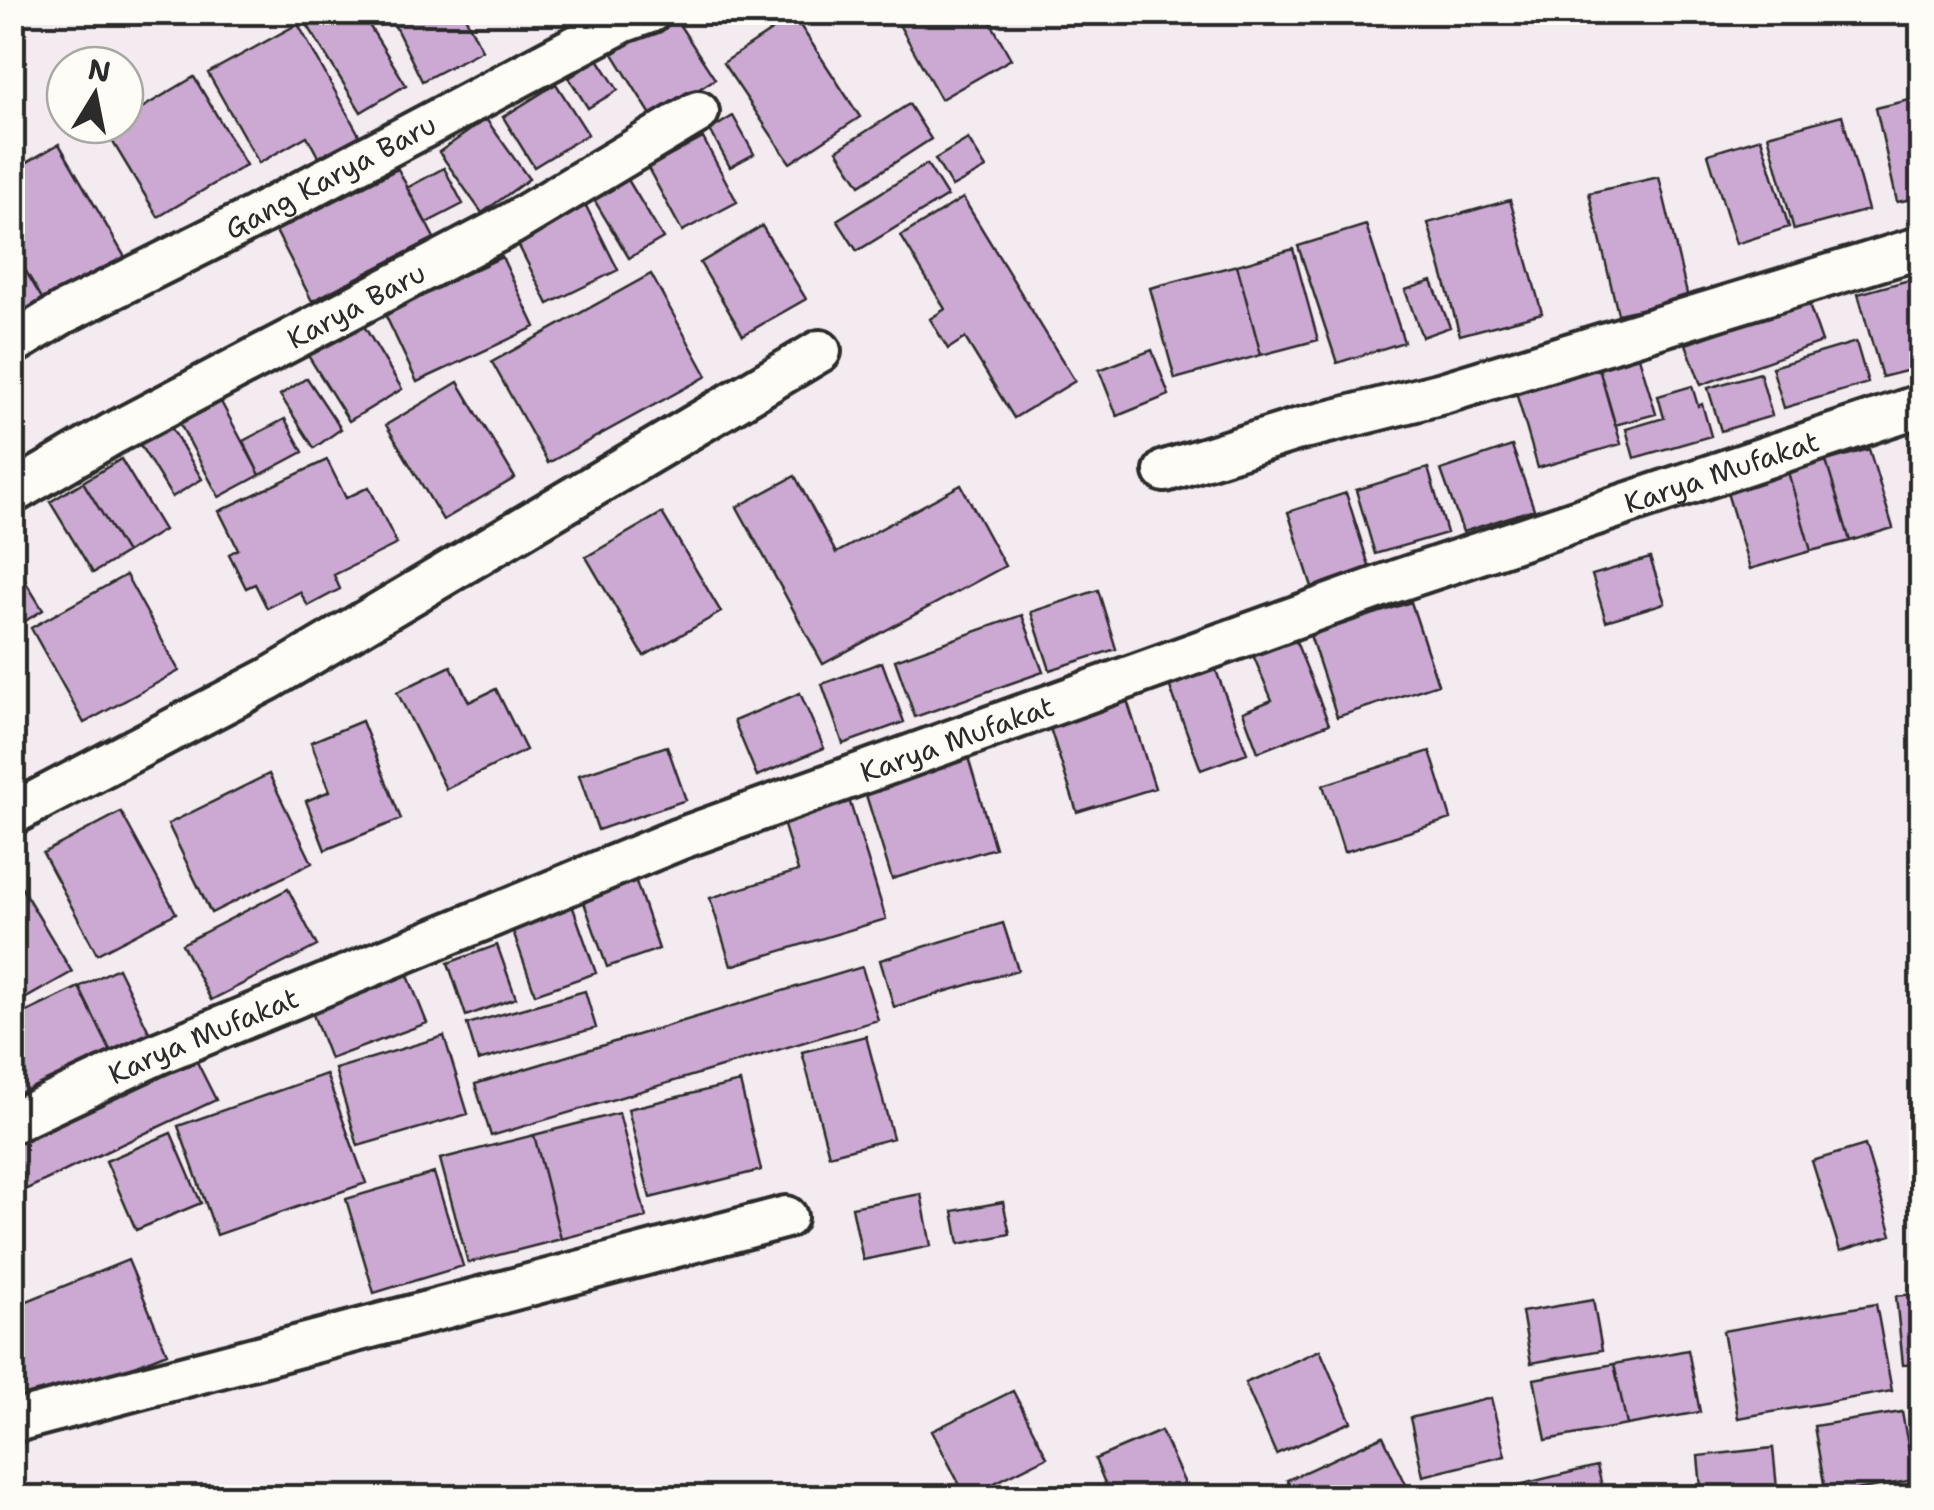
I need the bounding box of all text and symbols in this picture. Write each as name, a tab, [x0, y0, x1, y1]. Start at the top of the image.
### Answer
north arrow	[45, 45, 145, 145]
text: N	[85, 50, 114, 91]
street label: Gang Karya Baru	[219, 105, 443, 248]
street label: Karya Baru	[280, 253, 432, 358]
street label: Karya Mufakat	[1619, 422, 1824, 522]
street label: Karya Mufakat	[855, 687, 1059, 791]
street label: Karya Mufakat	[102, 979, 304, 1093]

